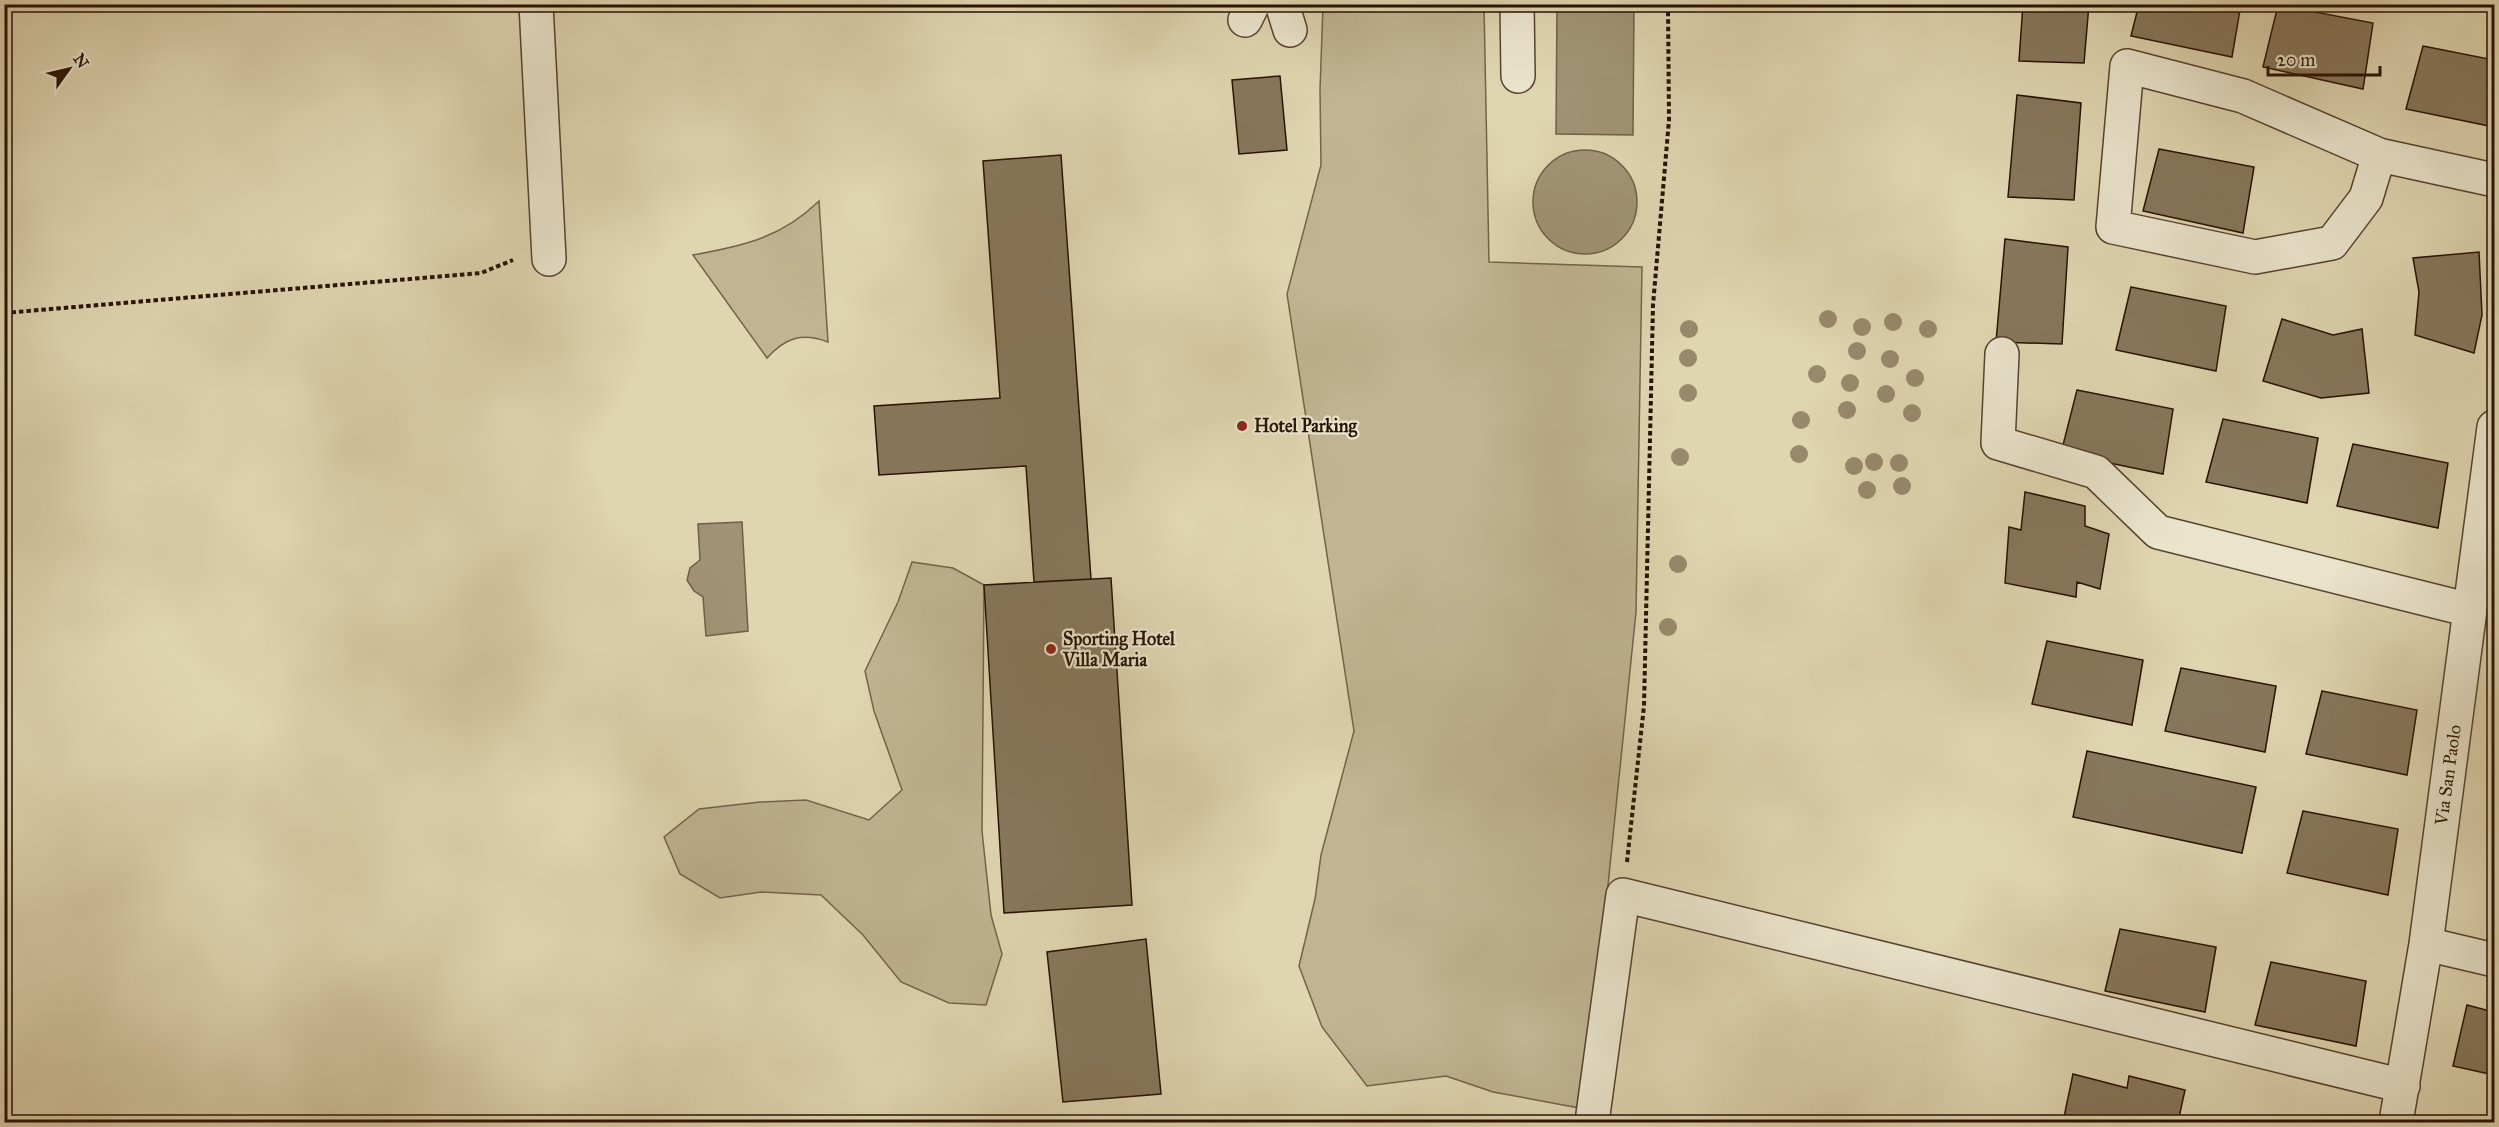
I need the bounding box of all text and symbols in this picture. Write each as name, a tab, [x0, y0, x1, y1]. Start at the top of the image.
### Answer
north arrow	[39, 39, 99, 99]
scale bar	[2268, 39, 2380, 77]
text: 20 m	[2277, 49, 2315, 71]
text: N	[69, 50, 93, 72]
place label: Hotel Parking	[1254, 415, 1357, 438]
marker: Hotel Parking	[1235, 419, 1249, 433]
place label: Sporting Hotel Villa Maria	[1062, 628, 1176, 671]
marker: Sporting Hotel Villa Maria	[1044, 642, 1058, 656]
street label: Via San Paolo	[2430, 723, 2466, 828]

